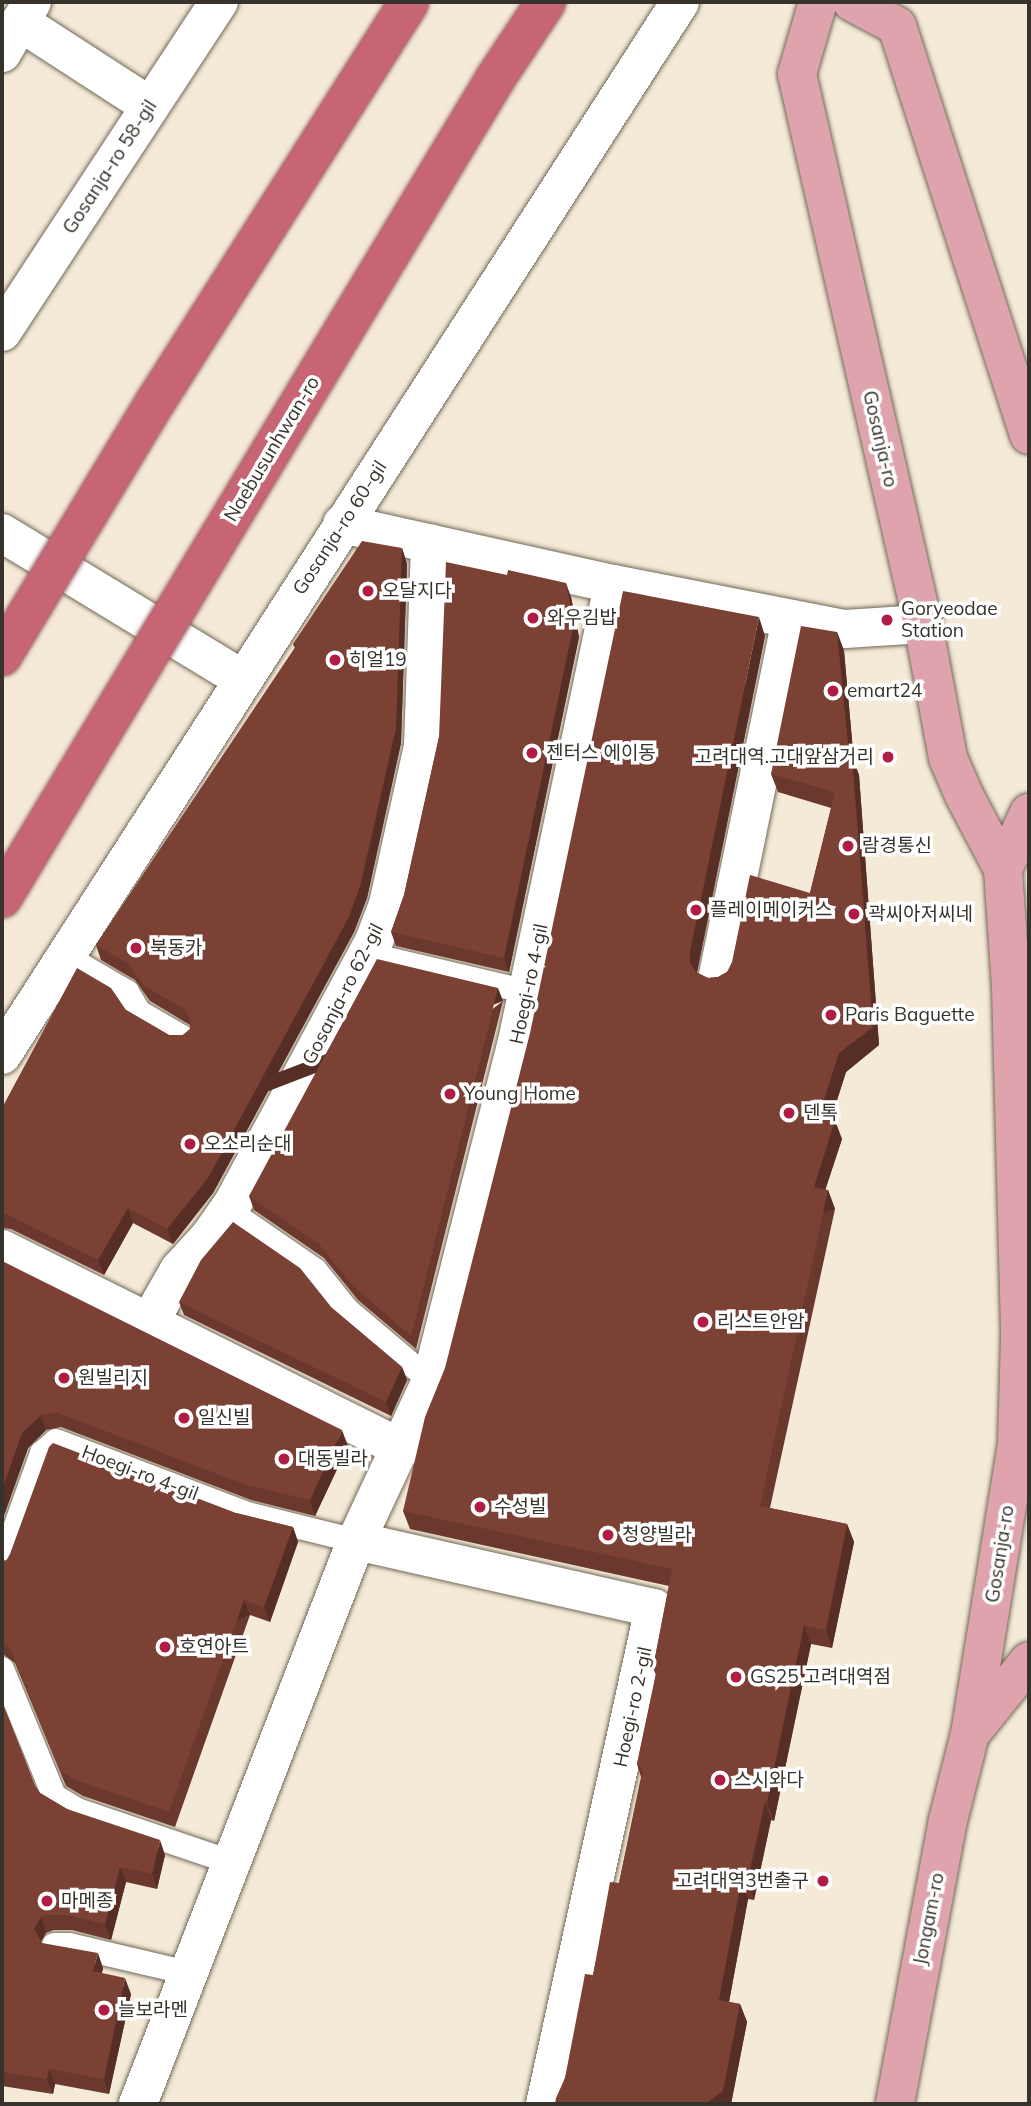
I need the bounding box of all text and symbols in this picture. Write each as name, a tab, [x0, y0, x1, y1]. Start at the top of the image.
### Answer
street label: Gosanja-ro 58-gil	[58, 96, 162, 238]
street label: Naebusunhwan-ro	[220, 372, 324, 526]
street label: Gosanja-ro	[858, 389, 902, 489]
street label: Gosanja-ro 60-gil	[288, 457, 392, 599]
place label: 오달지다	[382, 580, 452, 602]
marker: 오달지다	[360, 583, 376, 599]
place label: Goryeodae Station	[901, 598, 997, 642]
place label: 와우김밥	[547, 607, 617, 629]
marker: 와우김밥	[525, 610, 541, 626]
marker: Goryeodae Station	[879, 612, 895, 628]
place label: 히얼19	[349, 649, 407, 671]
marker: 히얼19	[327, 652, 343, 668]
place label: emart24	[847, 680, 922, 702]
marker: emart24	[825, 683, 841, 699]
place label: 젠터스 에이동	[546, 742, 656, 764]
marker: 젠터스 에이동	[524, 745, 540, 761]
place label: 고려대역.고대앞삼거리	[695, 746, 874, 768]
marker: 고려대역.고대앞삼거리	[880, 749, 896, 765]
place label: 람경통신	[862, 835, 932, 857]
marker: 람경통신	[840, 838, 856, 854]
place label: 플레이메이커스	[710, 899, 832, 921]
marker: 플레이메이커스	[688, 902, 704, 918]
place label: 곽씨아저씨네	[868, 903, 973, 925]
marker: 곽씨아저씨네	[846, 906, 862, 922]
street label: Gosanja-ro 62-gil	[298, 920, 388, 1068]
street label: Hoegi-ro 4-gil	[505, 922, 553, 1046]
place label: 북동카	[150, 937, 202, 959]
marker: 북동카	[128, 940, 144, 956]
place label: Paris Baguette	[845, 1004, 974, 1026]
marker: Paris Baguette	[823, 1007, 839, 1023]
place label: Young Home	[464, 1083, 576, 1105]
marker: Young Home	[442, 1086, 458, 1102]
place label: 덴톡	[803, 1102, 838, 1124]
marker: 덴톡	[781, 1105, 797, 1121]
place label: 오소리순대	[204, 1133, 291, 1155]
marker: 오소리순대	[182, 1136, 198, 1152]
place label: 리스트안암	[717, 1311, 804, 1333]
marker: 리스트안암	[695, 1314, 711, 1330]
place label: 원빌리지	[78, 1367, 148, 1389]
marker: 원빌리지	[56, 1370, 72, 1386]
place label: 일신빌	[198, 1407, 250, 1429]
marker: 일신빌	[176, 1410, 192, 1426]
street label: Hoegi-ro 4-gil	[79, 1440, 201, 1506]
place label: 대동빌라	[298, 1448, 368, 1470]
marker: 대동빌라	[276, 1451, 292, 1467]
place label: 수성빌	[494, 1496, 546, 1518]
marker: 수성빌	[472, 1499, 488, 1515]
street label: Gosanja-ro	[981, 1504, 1019, 1604]
place label: 청양빌라	[622, 1524, 692, 1546]
marker: 청양빌라	[600, 1527, 616, 1543]
place label: 호연아트	[179, 1636, 249, 1658]
marker: 호연아트	[157, 1639, 173, 1655]
street label: Hoegi-ro 2-gil	[609, 1645, 657, 1769]
place label: GS25 고려대역점	[750, 1666, 891, 1688]
marker: GS25 고려대역점	[728, 1669, 744, 1685]
place label: 스시와다	[734, 1769, 804, 1791]
marker: 스시와다	[712, 1772, 728, 1788]
place label: 고려대역3번출구	[675, 1870, 809, 1892]
street label: Jongam-ro	[909, 1871, 949, 1967]
marker: 고려대역3번출구	[815, 1873, 831, 1889]
place label: 마메종	[61, 1890, 113, 1912]
marker: 마메종	[39, 1893, 55, 1909]
place label: 늘보라멘	[118, 1999, 188, 2021]
marker: 늘보라멘	[96, 2002, 112, 2018]

